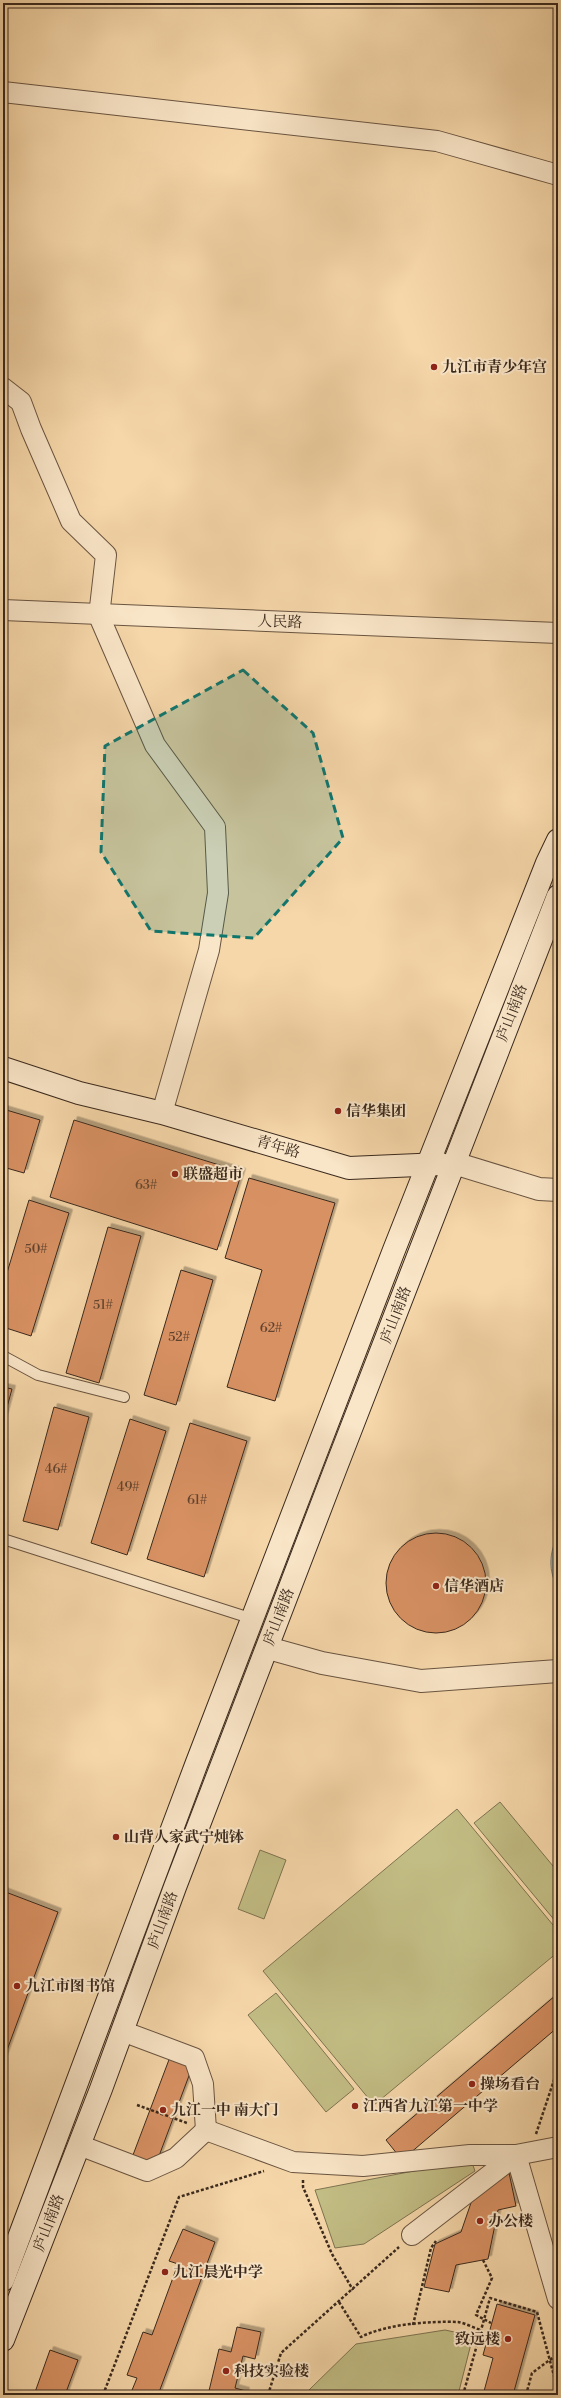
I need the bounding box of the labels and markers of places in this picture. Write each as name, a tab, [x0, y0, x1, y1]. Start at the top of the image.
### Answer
place label: 九江市青少年宫	[442, 358, 547, 377]
marker: 九江市青少年宫	[429, 362, 439, 372]
place label: 信华集团	[346, 1102, 406, 1121]
marker: 信华集团	[333, 1106, 343, 1116]
place label: 联盛超市	[183, 1165, 243, 1184]
marker: 联盛超市	[170, 1169, 180, 1179]
place label: 信华酒店	[444, 1577, 504, 1596]
marker: 信华酒店	[431, 1581, 441, 1591]
place label: 山背人家武宁炖钵	[124, 1828, 244, 1847]
marker: 山背人家武宁炖钵	[111, 1832, 121, 1842]
place label: 九江市图书馆	[25, 1977, 115, 1996]
marker: 九江市图书馆	[12, 1981, 22, 1991]
place label: 操场看台	[480, 2075, 540, 2094]
marker: 操场看台	[467, 2079, 477, 2089]
place label: 江西省九江第一中学	[363, 2097, 498, 2116]
place label: 九江一中 南大门	[171, 2101, 278, 2120]
marker: 江西省九江第一中学	[350, 2101, 360, 2111]
marker: 九江一中 南大门	[158, 2105, 168, 2115]
place label: 办公楼	[488, 2212, 533, 2231]
marker: 办公楼	[475, 2216, 485, 2226]
place label: 九江晨光中学	[173, 2263, 263, 2282]
marker: 九江晨光中学	[160, 2267, 170, 2277]
place label: 致远楼	[455, 2330, 500, 2349]
marker: 致远楼	[503, 2334, 513, 2344]
place label: 科技实验楼	[234, 2362, 309, 2381]
marker: 科技实验楼	[221, 2366, 231, 2376]

